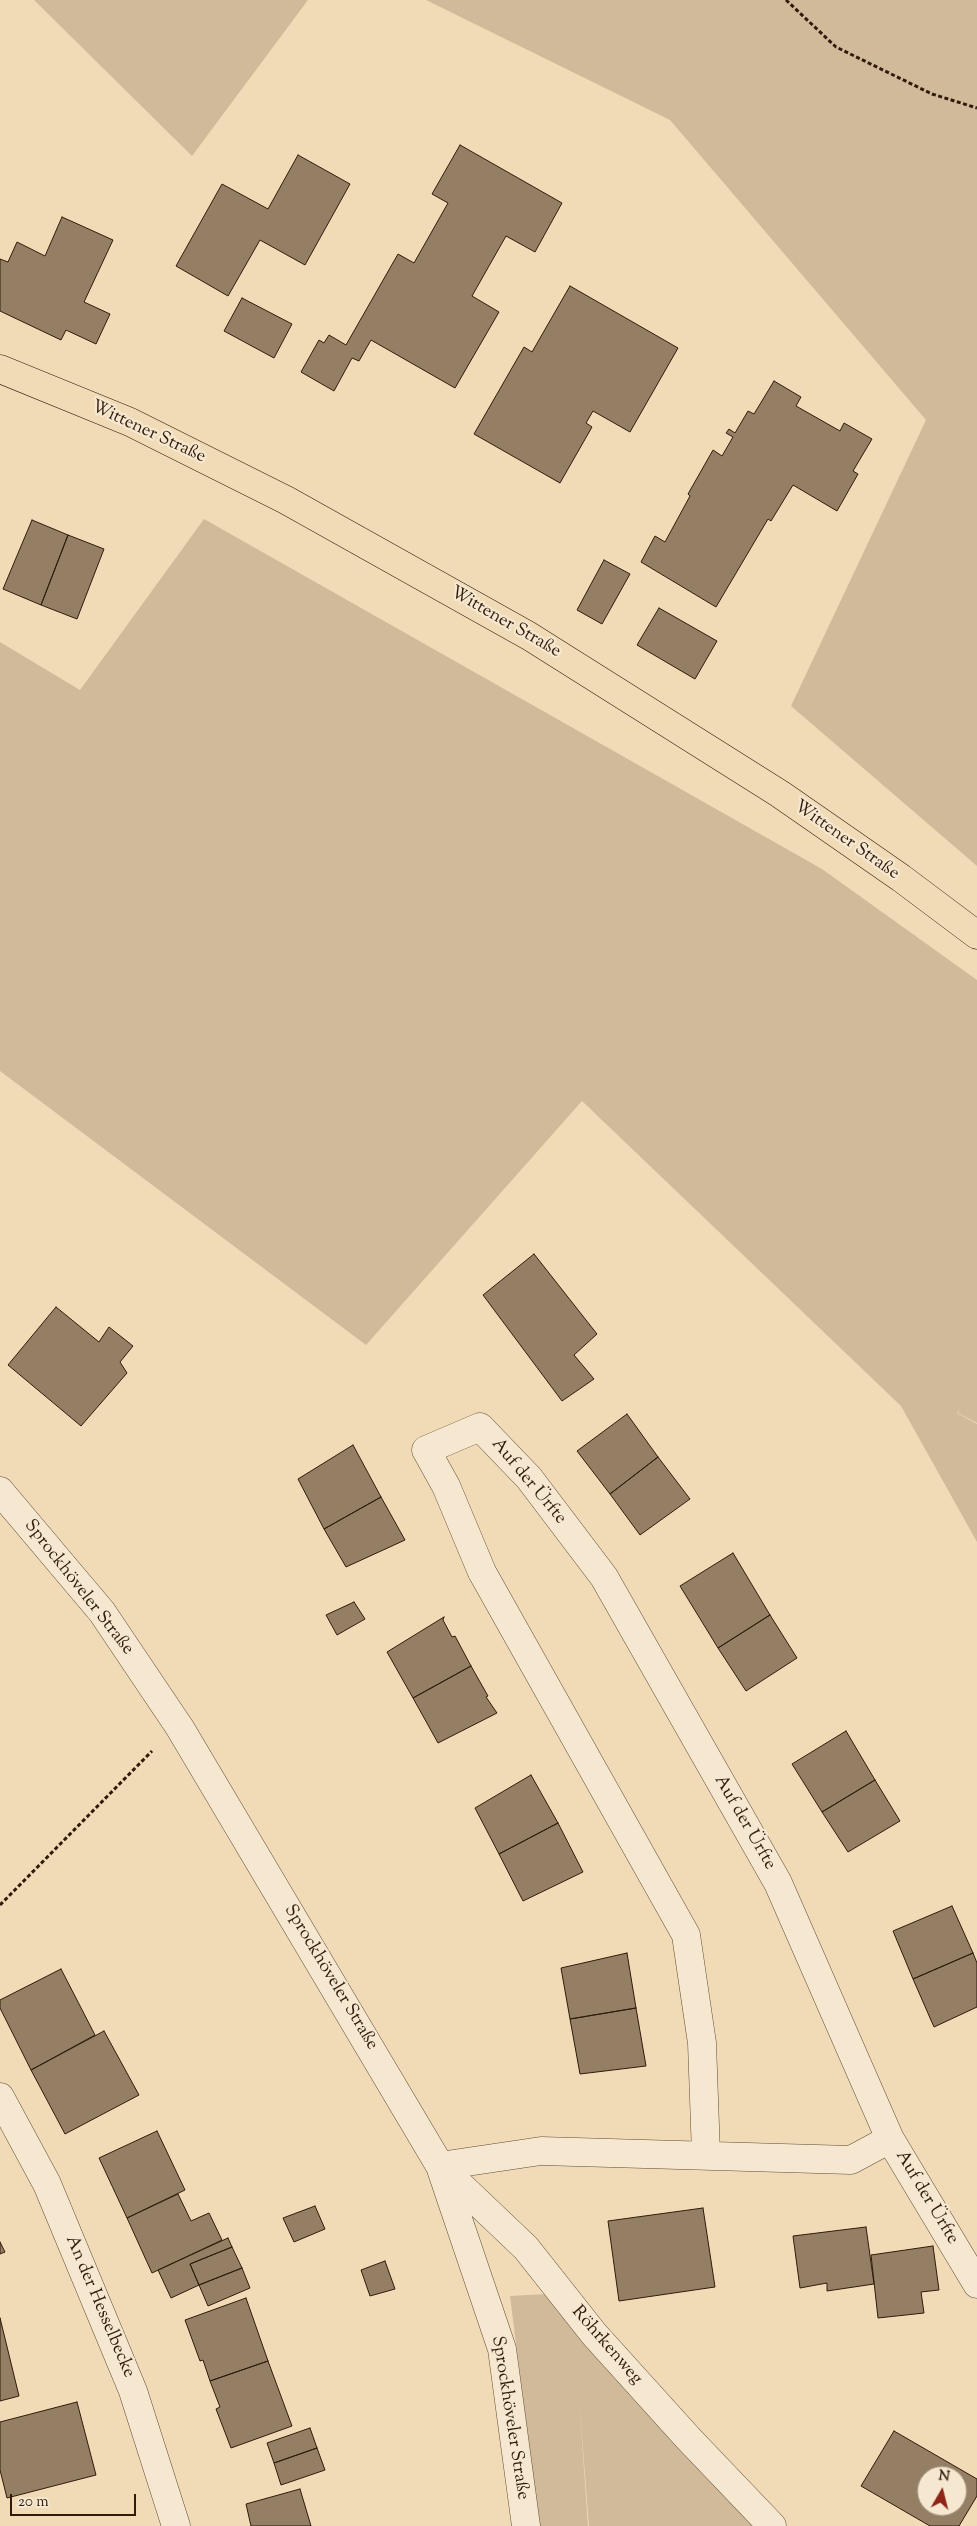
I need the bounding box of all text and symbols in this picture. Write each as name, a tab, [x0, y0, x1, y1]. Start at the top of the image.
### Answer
street label: Wittener Straße	[87, 397, 209, 469]
street label: Wittener Straße	[446, 583, 564, 663]
street label: Wittener Straße	[789, 797, 903, 885]
street label: Auf der Ürfte	[486, 1435, 570, 1529]
street label: Sprockhöveler Straße	[18, 1516, 138, 1660]
street label: Auf der Ürfte	[708, 1772, 780, 1874]
street label: Sprockhöveler Straße	[278, 1901, 382, 2055]
street label: Auf der Ürfte	[890, 2147, 962, 2249]
street label: An der Hesselbecke	[59, 2233, 139, 2381]
street label: Röhrkenweg	[566, 2302, 646, 2390]
street label: Sprockhöveler Straße	[485, 2334, 533, 2502]
north arrow	[917, 2466, 967, 2516]
text: N	[937, 2466, 951, 2488]
scale bar	[12, 2484, 139, 2516]
text: 20 m	[18, 2492, 49, 2513]

